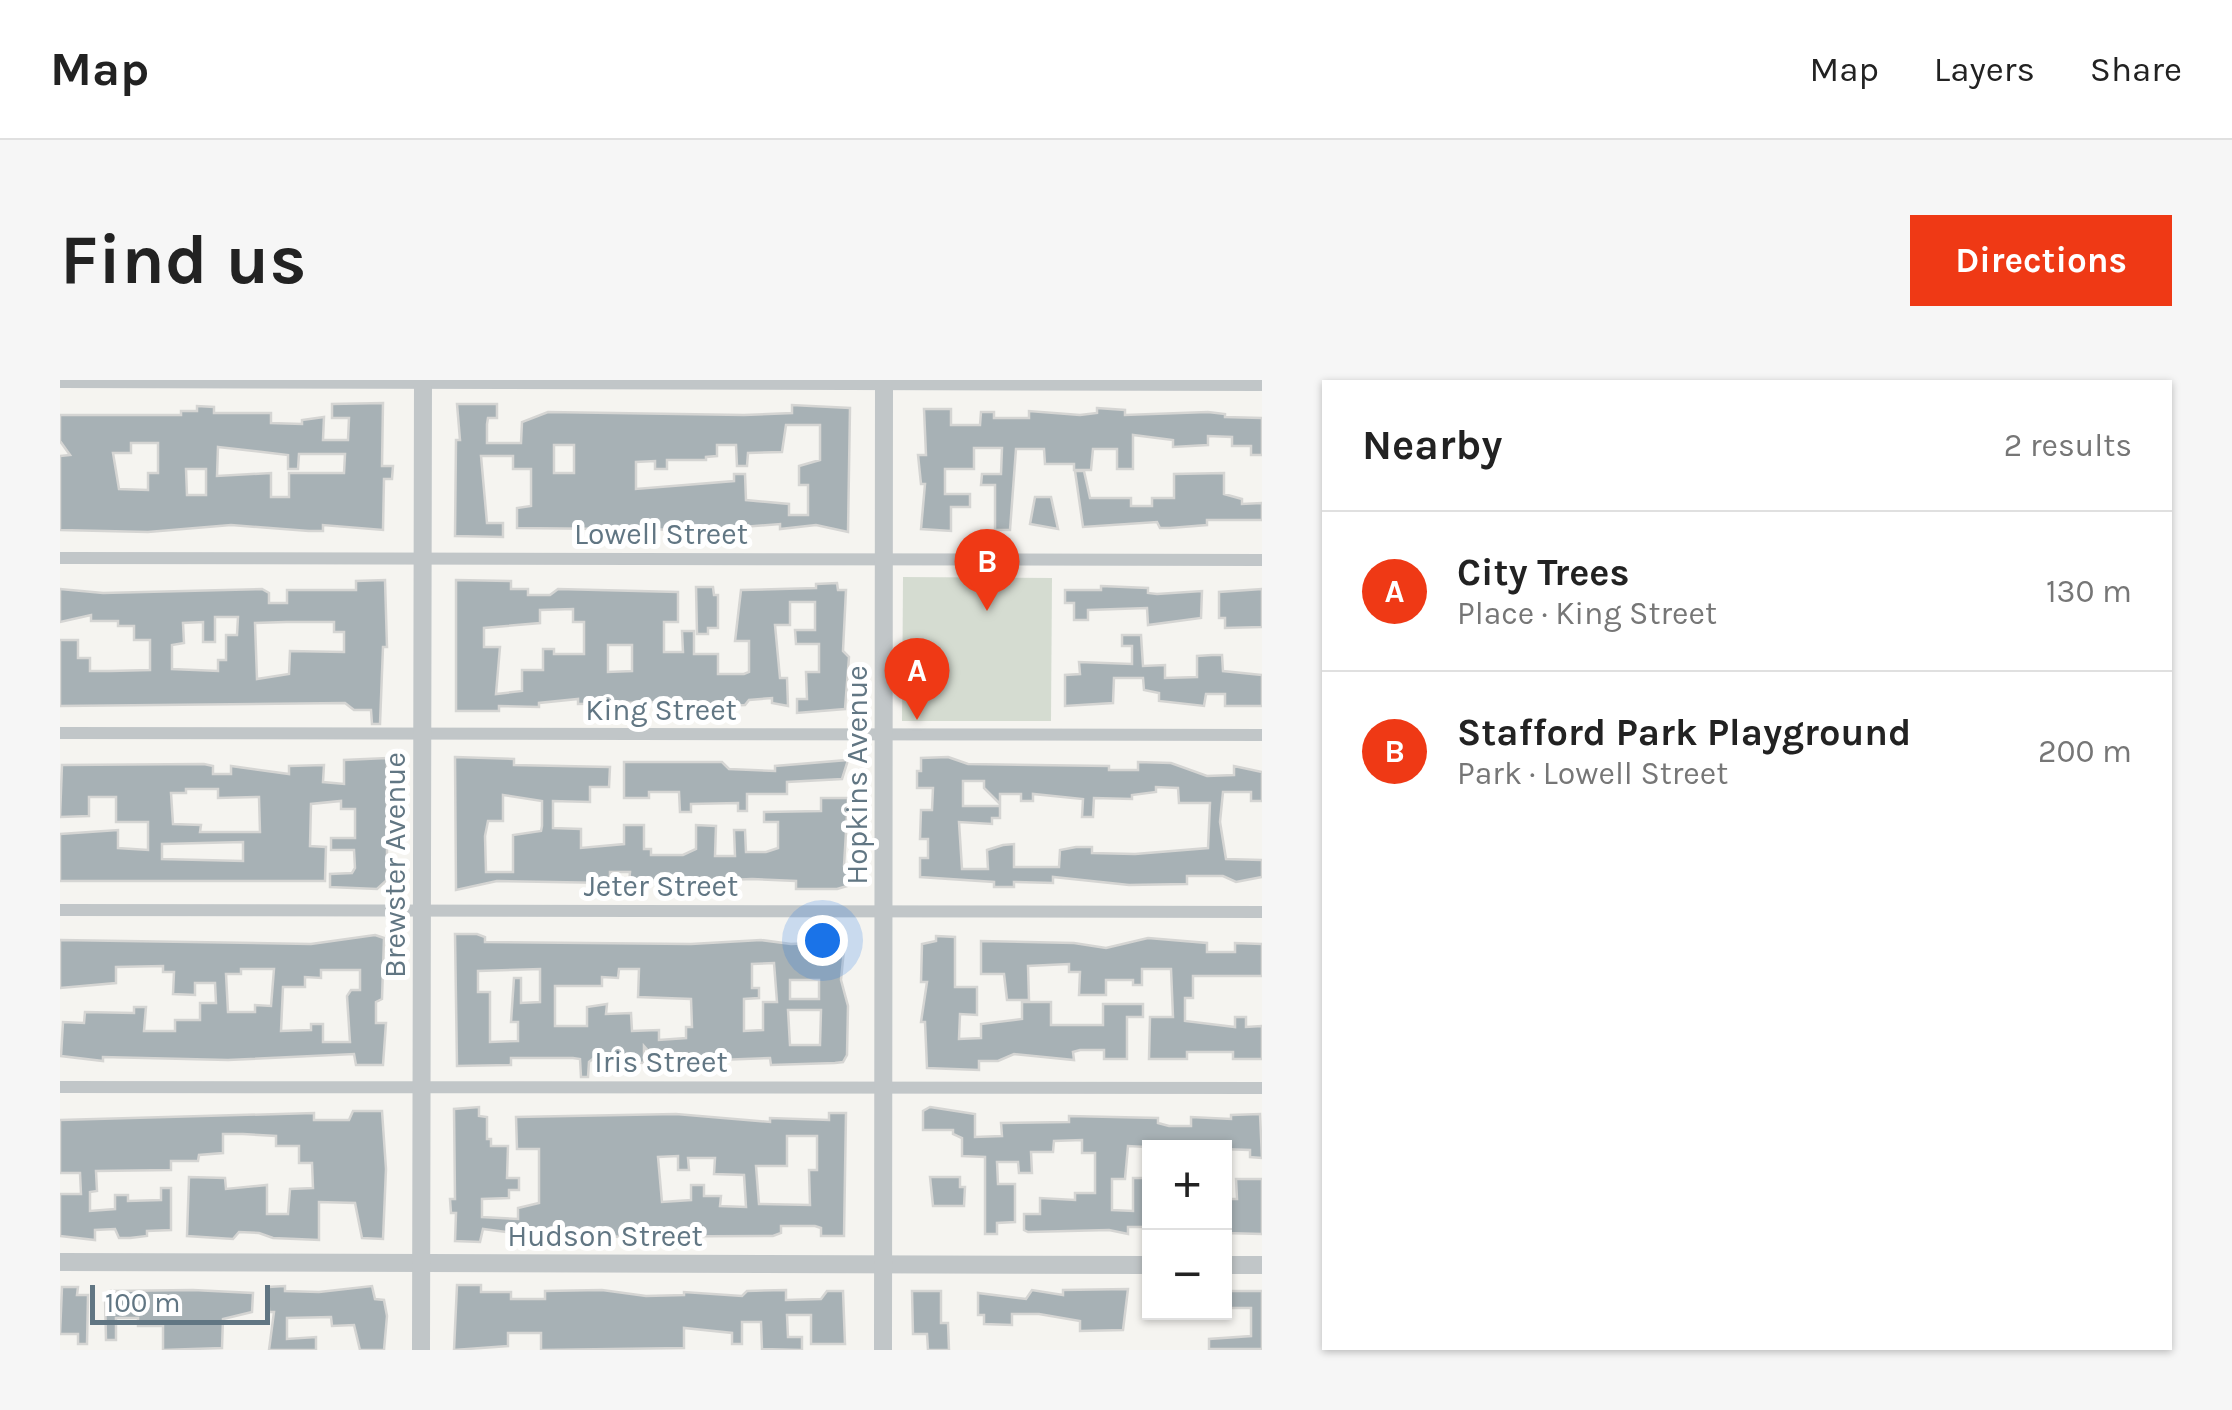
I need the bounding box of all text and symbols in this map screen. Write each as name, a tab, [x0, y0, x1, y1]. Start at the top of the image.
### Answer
text: Map	[50, 41, 149, 97]
text: Map	[1809, 49, 1879, 90]
text: Layers	[1934, 49, 2035, 90]
text: Share	[2090, 49, 2182, 90]
button: Directions	[1910, 215, 2172, 306]
text: Find us	[60, 219, 306, 301]
text: Nearby	[1362, 420, 1502, 470]
text: 2 results	[2004, 427, 2132, 464]
street label: Lowell Street	[574, 516, 748, 552]
pin: B	[954, 528, 1020, 611]
text: City Trees	[1457, 550, 1629, 595]
text: A	[1384, 573, 1405, 610]
text: 130 m	[2046, 573, 2132, 610]
text: Place · King Street	[1457, 595, 1717, 632]
pin: A	[884, 638, 950, 720]
street label: Hopkins Avenue	[839, 665, 875, 885]
street label: King Street	[585, 692, 737, 728]
text: Stafford Park Playground	[1457, 710, 1911, 755]
text: B	[1384, 733, 1405, 770]
text: 200 m	[2038, 733, 2132, 770]
street label: Brewster Avenue	[377, 752, 413, 978]
text: Park · Lowell Street	[1457, 755, 1728, 792]
street label: Jeter Street	[584, 868, 738, 904]
your location	[797, 915, 848, 966]
street label: Iris Street	[594, 1044, 728, 1080]
map controls	[1142, 1140, 1232, 1320]
button: +	[1142, 1140, 1232, 1230]
street label: Hudson Street	[507, 1218, 703, 1254]
button: −	[1142, 1230, 1232, 1320]
scale bar	[90, 1280, 270, 1324]
text: 100 m	[105, 1286, 180, 1319]

